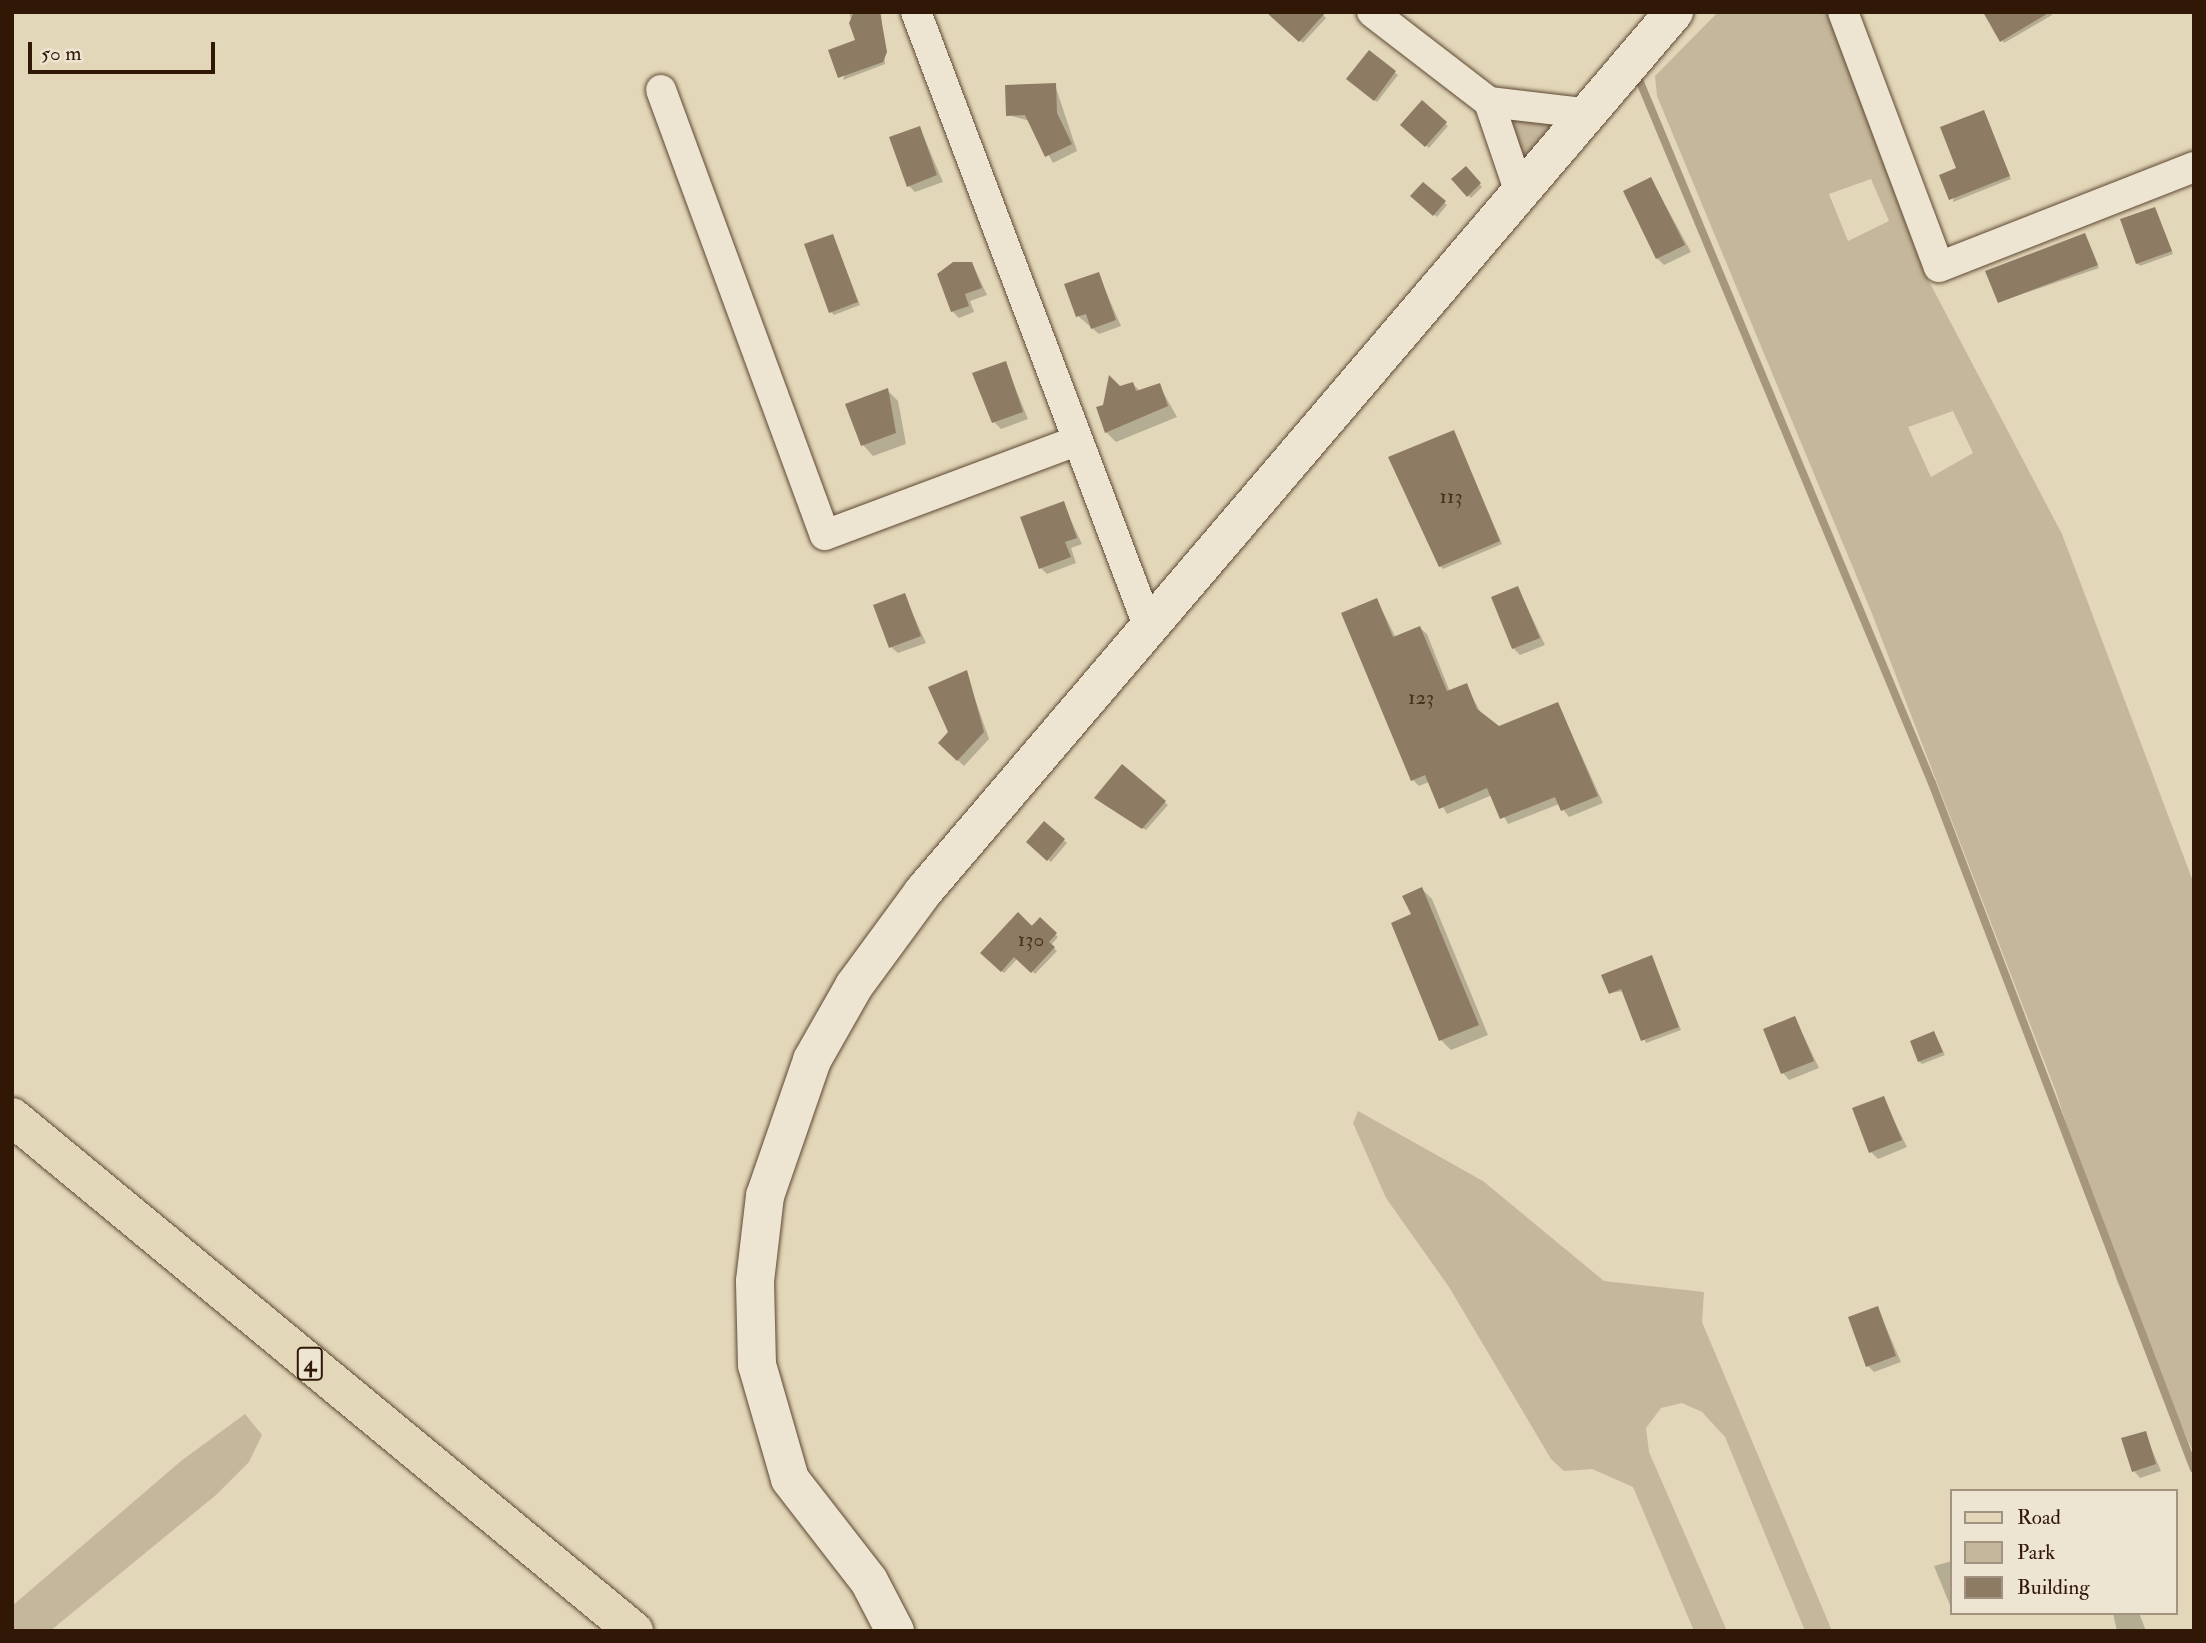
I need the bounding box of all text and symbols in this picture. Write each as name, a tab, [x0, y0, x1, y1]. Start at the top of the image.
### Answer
scale bar	[32, 28, 219, 72]
text: 50 m	[41, 40, 82, 67]
house number: 113	[1439, 484, 1463, 510]
house number: 123	[1408, 685, 1434, 711]
house number: 130	[1018, 927, 1044, 953]
road number: 4	[296, 1344, 324, 1384]
legend	[1951, 1489, 2178, 1615]
text: Road	[2017, 1504, 2061, 1531]
text: Park	[2017, 1539, 2055, 1566]
text: Building	[2017, 1574, 2090, 1601]

